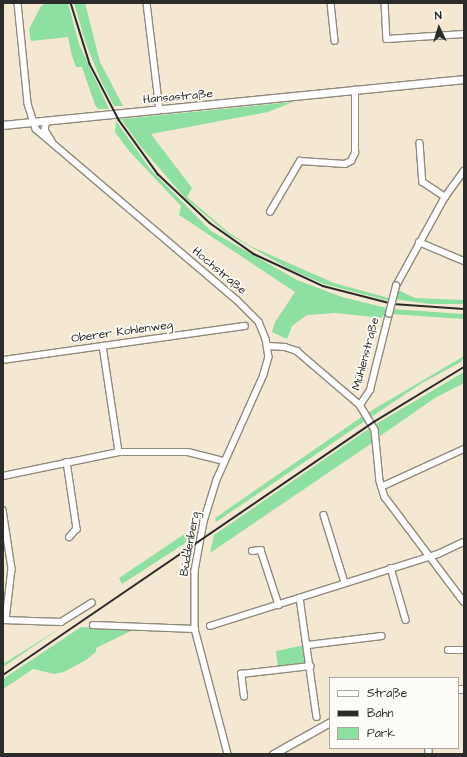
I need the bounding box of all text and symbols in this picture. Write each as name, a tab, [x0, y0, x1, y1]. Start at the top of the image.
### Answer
north arrow	[419, 8, 459, 48]
text: N	[434, 8, 442, 23]
street label: Hansastraße	[142, 87, 214, 107]
street label: Hochstraße	[189, 244, 249, 298]
street label: Mühlenstraße	[349, 316, 383, 392]
street label: Oberer Kohlenweg	[70, 318, 174, 346]
street label: Büddenberg	[177, 511, 203, 577]
legend	[329, 677, 459, 749]
text: Straße	[367, 685, 407, 702]
text: Bahn	[367, 705, 394, 722]
text: Park	[367, 725, 395, 742]

